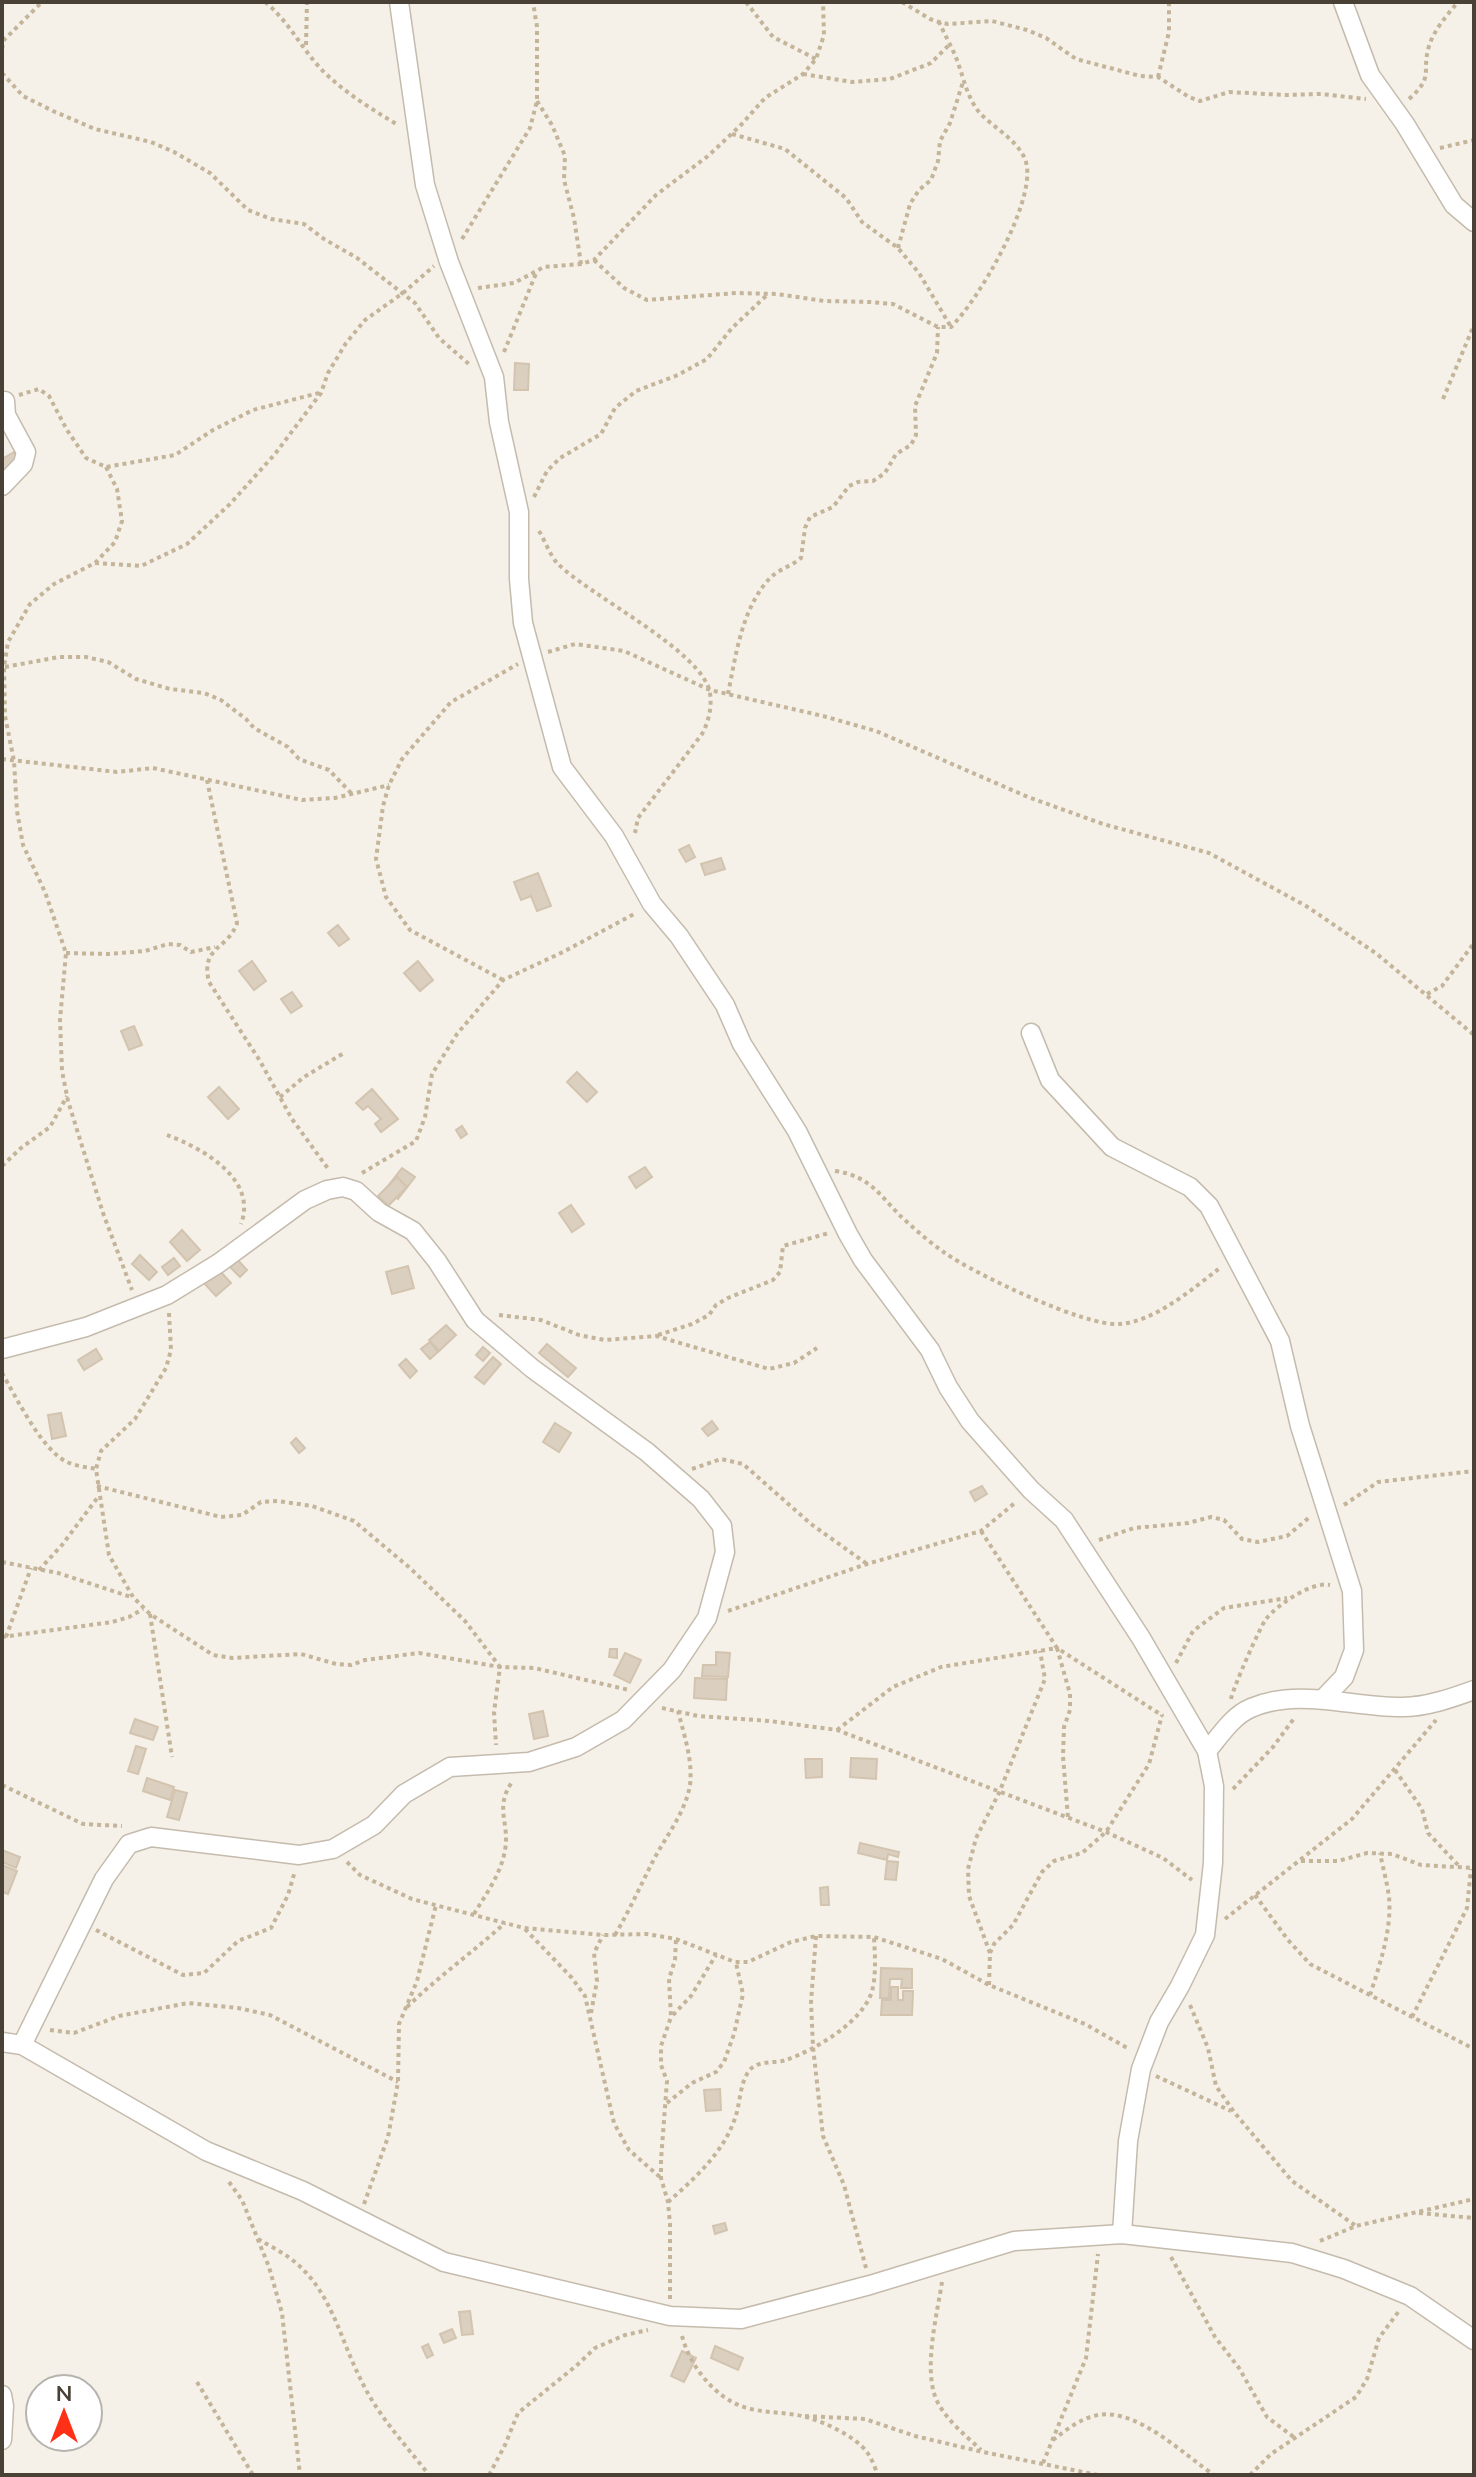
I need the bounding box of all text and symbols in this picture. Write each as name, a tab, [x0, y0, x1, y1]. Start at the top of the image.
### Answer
north arrow	[24, 2373, 104, 2453]
text: N	[56, 2379, 72, 2407]

